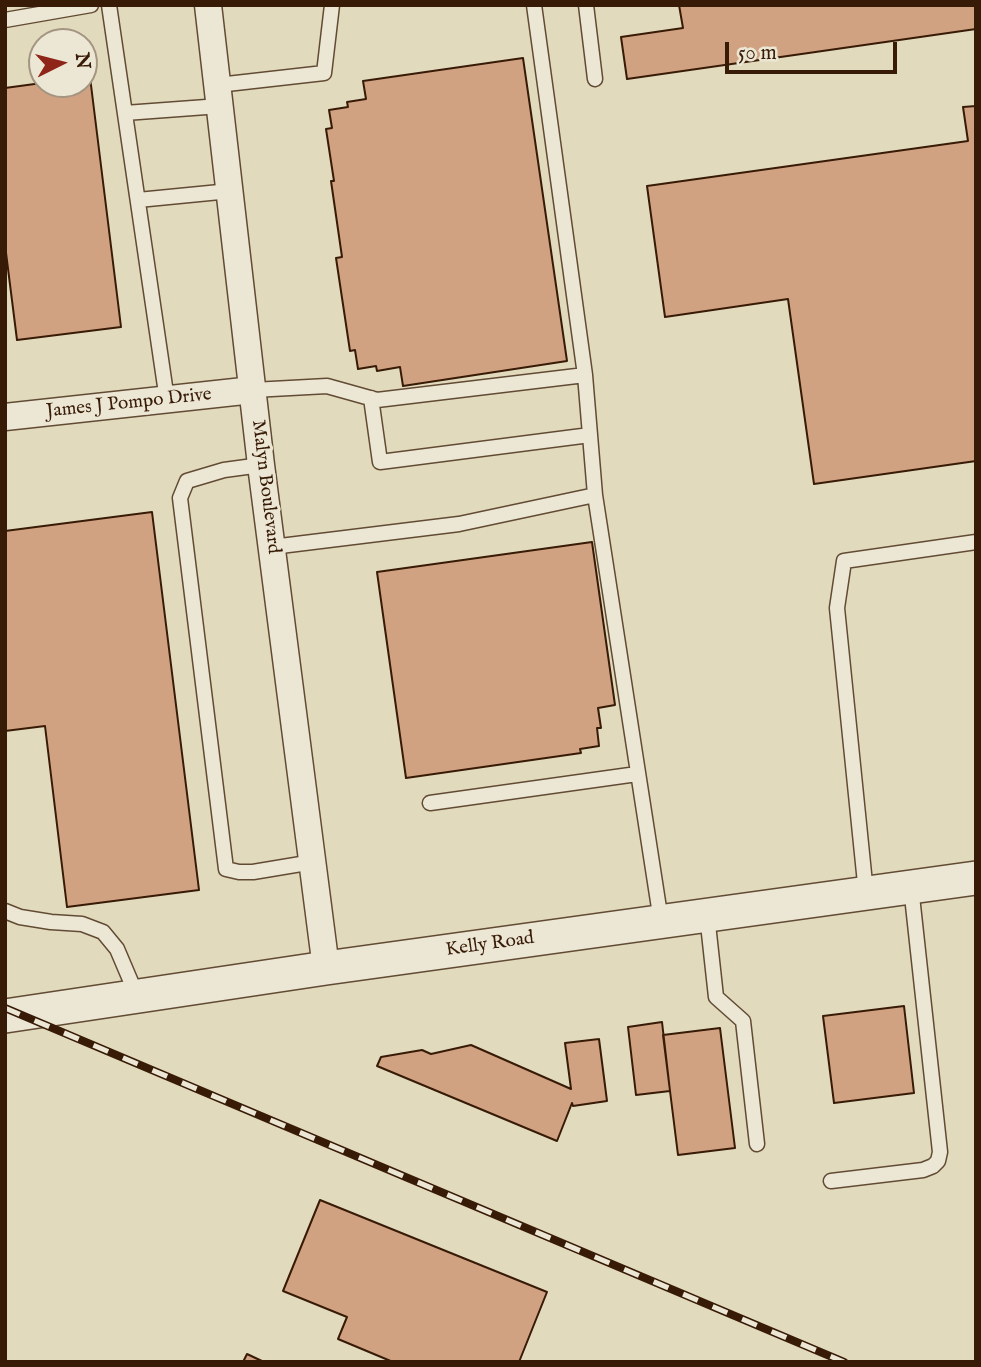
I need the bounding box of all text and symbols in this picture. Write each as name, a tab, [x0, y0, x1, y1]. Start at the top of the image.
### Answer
north arrow	[28, 28, 98, 98]
scale bar	[729, 28, 900, 72]
text: 50 m	[738, 40, 777, 67]
text: N	[69, 52, 95, 70]
street label: James J Pompo Drive	[45, 384, 213, 424]
street label: Malyn Boulevard	[245, 419, 285, 555]
street label: Kelly Road	[444, 928, 536, 962]

